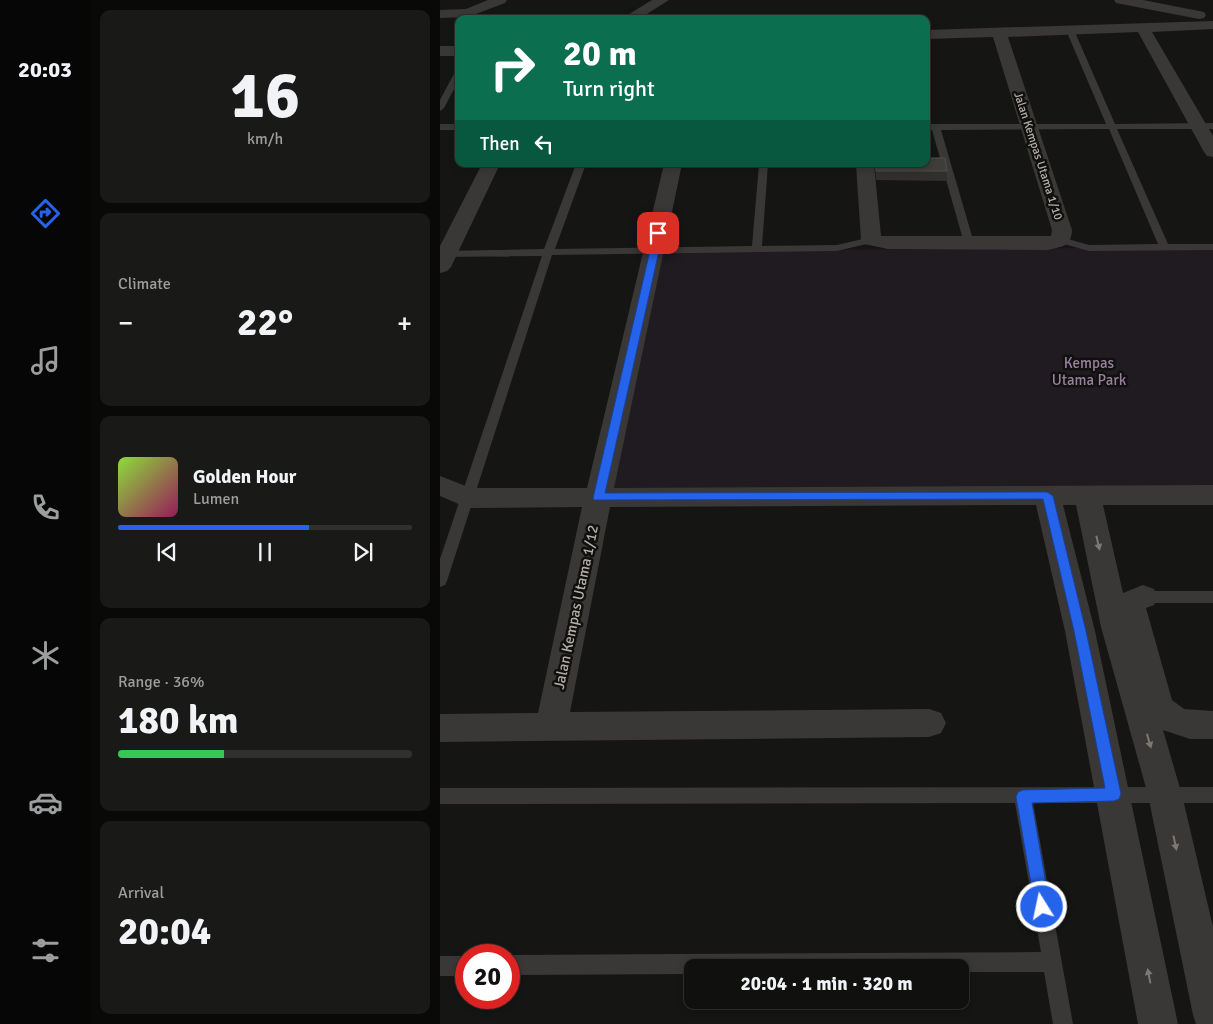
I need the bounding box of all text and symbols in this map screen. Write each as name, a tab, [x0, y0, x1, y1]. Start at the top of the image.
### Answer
text: 20 m	[563, 32, 637, 75]
icon: right	[480, 35, 545, 100]
text: 20:03	[18, 56, 72, 83]
text: 16	[230, 56, 300, 136]
text: Turn right	[563, 75, 655, 102]
street label: Jalan Kempas Utama 1/10	[1010, 90, 1066, 222]
text: km/h	[247, 129, 283, 149]
icon: left	[530, 130, 558, 158]
text: Then	[480, 132, 520, 156]
icon: directions	[28, 196, 63, 231]
pin	[637, 212, 679, 254]
icon: arrive	[644, 219, 672, 247]
text: Climate	[118, 274, 171, 294]
text: 22°	[237, 299, 293, 346]
text: −	[118, 306, 133, 340]
text: +	[397, 306, 412, 340]
icon: music	[28, 343, 63, 378]
park label: Kempas Utama Park	[1052, 354, 1127, 389]
text: Golden Hour	[193, 465, 296, 489]
text: Lumen	[193, 489, 239, 509]
icon: phone	[28, 490, 63, 525]
street label: Jalan Kempas Utama 1/12	[550, 523, 602, 691]
one-way arrow	[1094, 535, 1102, 551]
icon: previous	[153, 538, 181, 566]
icon: pause	[251, 538, 279, 566]
icon: next	[349, 538, 377, 566]
icon: climate	[28, 638, 63, 673]
text: Range · 36%	[118, 672, 204, 692]
text: 180 km	[118, 697, 239, 744]
one-way arrow	[1146, 733, 1154, 748]
icon: car	[28, 785, 63, 820]
one-way arrow	[1172, 835, 1180, 851]
position arrow	[1015, 880, 1067, 932]
text: Arrival	[118, 883, 164, 903]
text: 20:04	[118, 908, 211, 955]
icon: filters	[28, 933, 63, 968]
speed limit sign: 20	[455, 944, 520, 1009]
one-way arrow	[1144, 968, 1152, 984]
text: 20:04 · 1 min · 320 m	[740, 972, 913, 996]

